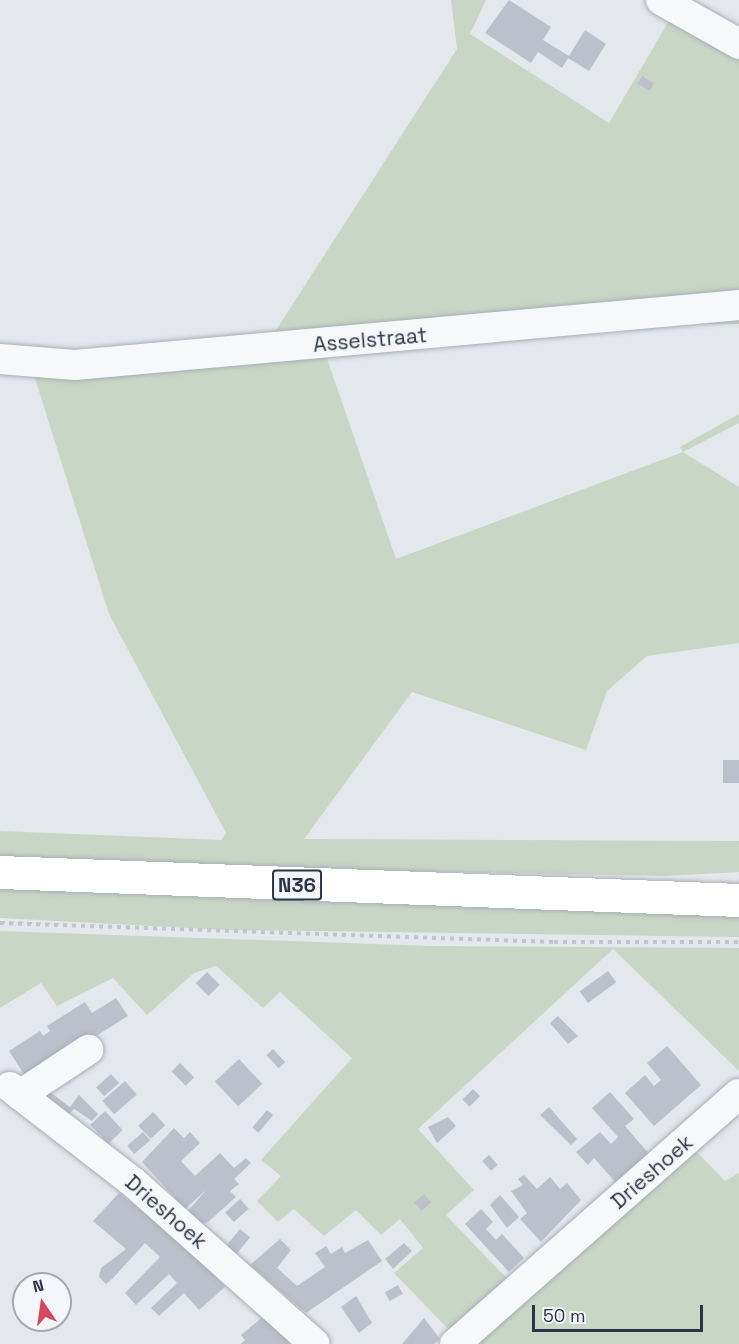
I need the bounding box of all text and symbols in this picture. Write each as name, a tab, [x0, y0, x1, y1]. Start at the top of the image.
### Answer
street label: Asselstraat	[312, 322, 428, 358]
road number: N36	[272, 868, 322, 902]
street label: Drieshoek	[606, 1130, 698, 1214]
street label: Drieshoek	[120, 1170, 212, 1254]
north arrow	[12, 1272, 72, 1332]
text: N	[31, 1274, 46, 1297]
scale bar	[535, 1293, 706, 1331]
text: 50 m	[543, 1304, 585, 1327]

